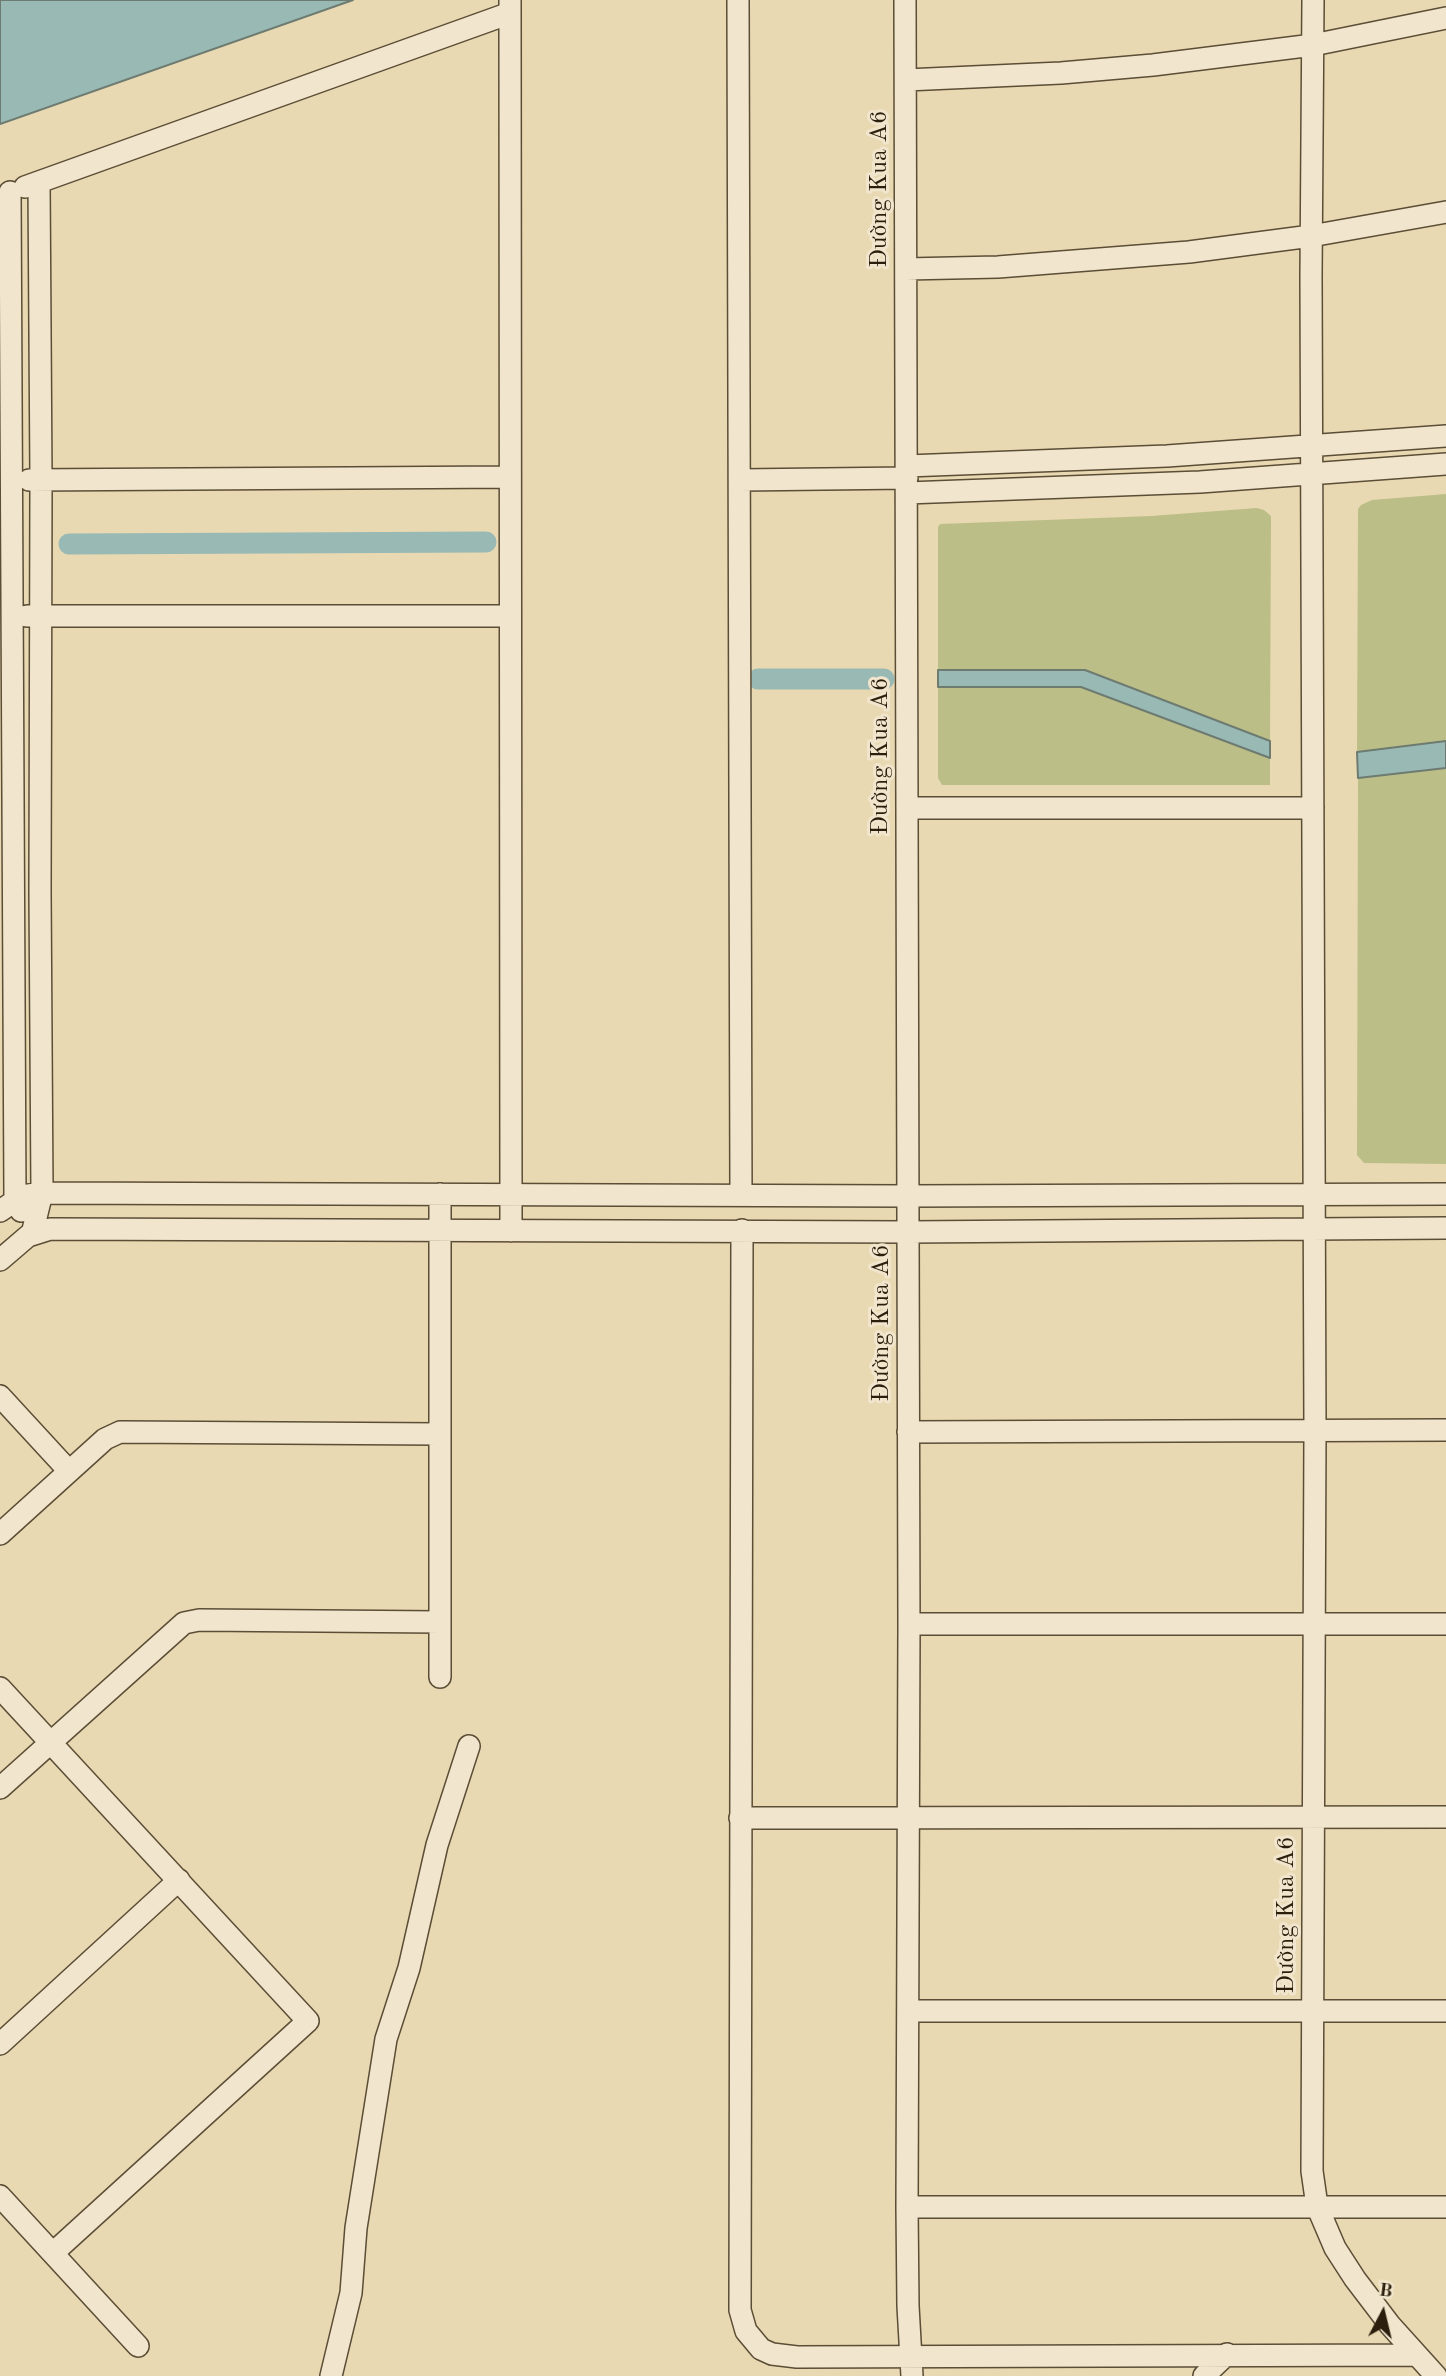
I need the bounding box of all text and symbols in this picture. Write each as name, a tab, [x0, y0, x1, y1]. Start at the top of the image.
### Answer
street label: Đường Kua A6	[866, 110, 894, 268]
street label: Đường Kua A6	[867, 677, 895, 835]
street label: Đường Kua A6	[868, 1244, 896, 1402]
street label: Đường Kua A6	[1273, 1836, 1301, 1994]
north arrow	[1348, 2278, 1418, 2348]
text: B	[1378, 2281, 1393, 2302]

